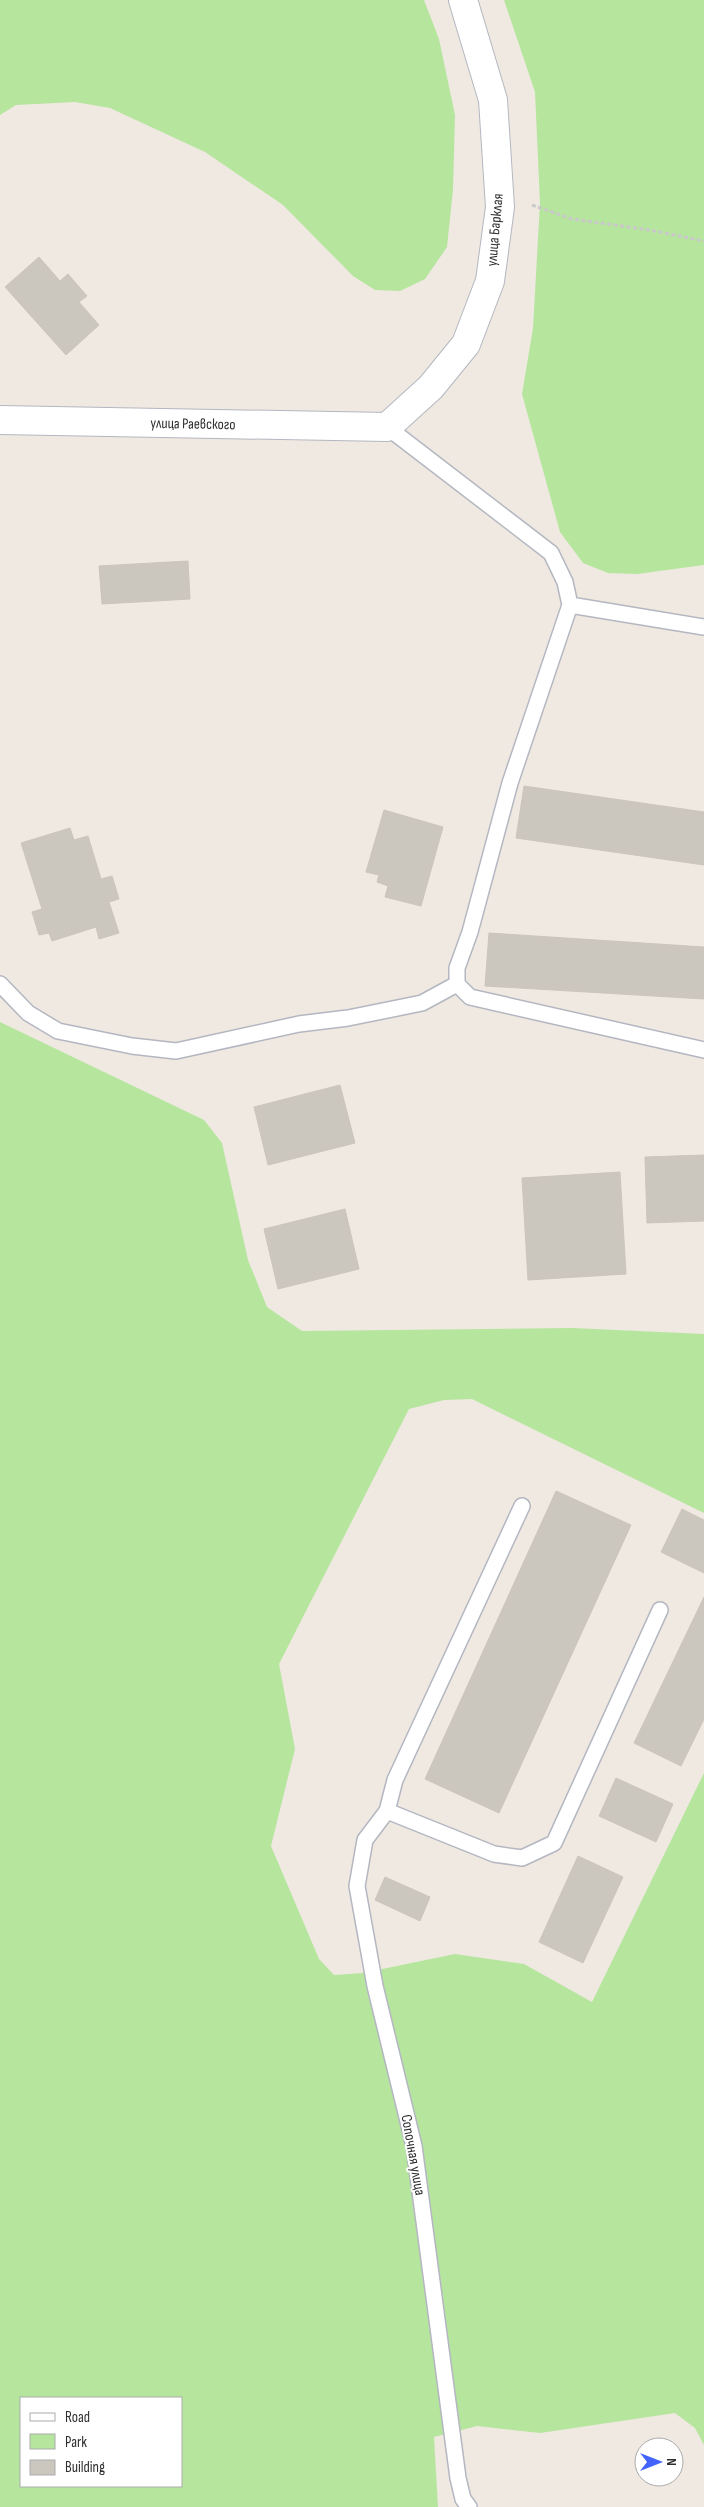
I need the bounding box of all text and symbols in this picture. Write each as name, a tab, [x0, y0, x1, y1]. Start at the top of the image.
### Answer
street label: улица Барклая	[482, 193, 508, 267]
street label: улица Раевского	[150, 414, 236, 434]
street label: Сопочная улица	[397, 2113, 429, 2197]
legend	[20, 2397, 182, 2487]
text: Road	[65, 2408, 90, 2427]
text: Park	[65, 2433, 87, 2452]
north arrow	[634, 2437, 684, 2487]
text: Building	[65, 2458, 105, 2477]
text: N	[663, 2458, 680, 2466]

